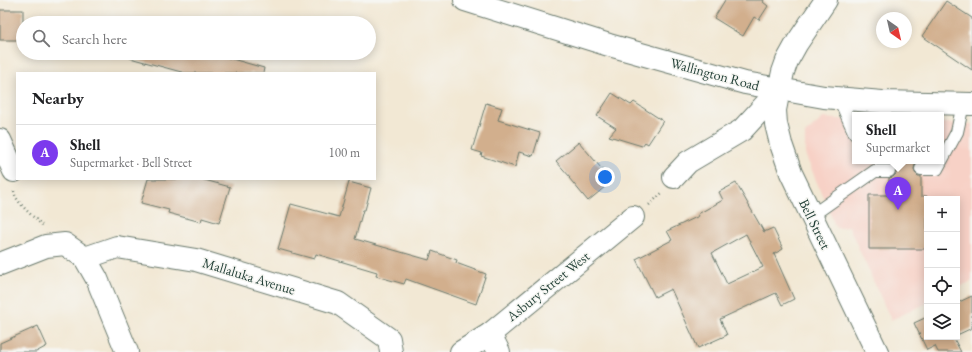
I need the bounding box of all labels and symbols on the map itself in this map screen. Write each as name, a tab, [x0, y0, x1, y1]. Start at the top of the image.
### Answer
north arrow	[876, 12, 912, 48]
street label: Wallington Road	[668, 53, 762, 95]
your location	[595, 167, 615, 187]
pin: A	[885, 177, 911, 210]
street label: Bell Street	[795, 196, 835, 253]
street label: Asbury Street West	[502, 247, 594, 326]
street label: Mallaluka Avenue	[200, 253, 298, 299]

